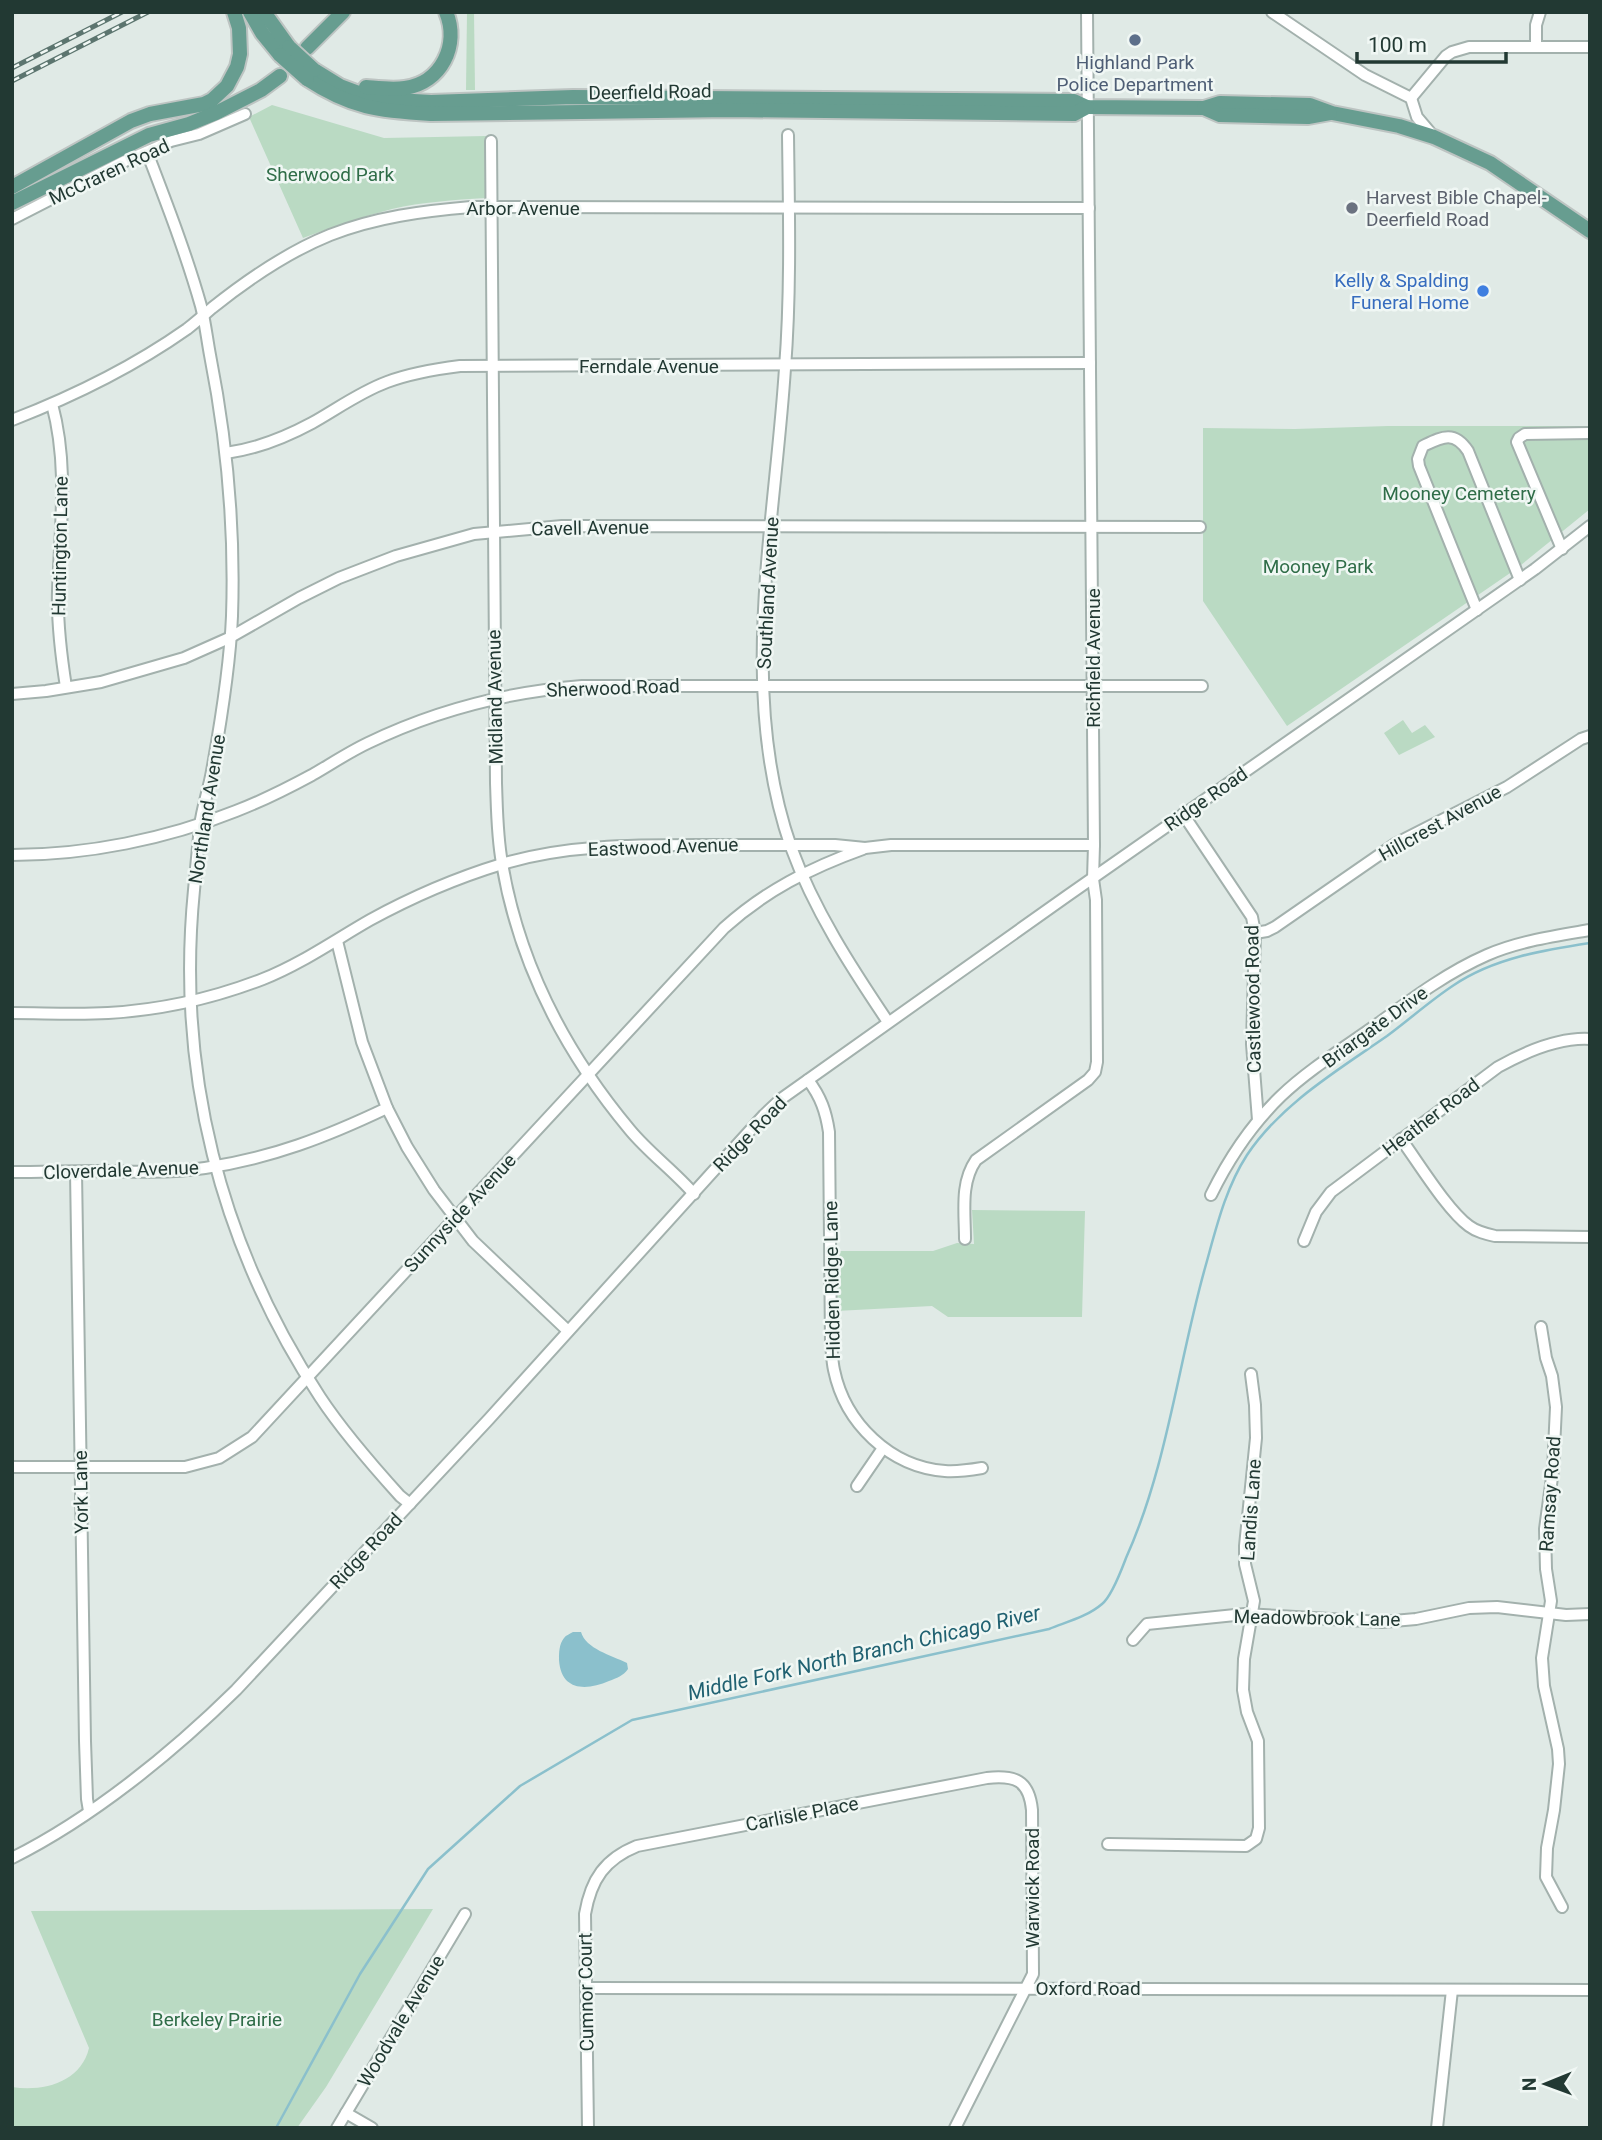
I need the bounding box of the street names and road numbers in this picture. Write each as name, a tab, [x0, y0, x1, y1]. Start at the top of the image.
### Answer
street label: Deerfield Road	[588, 79, 712, 105]
street label: McCraren Road	[45, 134, 173, 210]
street label: Arbor Avenue	[466, 197, 580, 220]
street label: Ferndale Avenue	[579, 355, 719, 378]
street label: Huntington Lane	[47, 476, 73, 616]
street label: Cavell Avenue	[531, 515, 649, 541]
street label: Southland Avenue	[753, 516, 783, 670]
street label: Richfield Avenue	[1082, 588, 1105, 728]
street label: Midland Avenue	[482, 629, 508, 765]
street label: Sherwood Road	[546, 674, 680, 702]
street label: Northland Avenue	[184, 733, 230, 885]
street label: Ridge Road	[1160, 762, 1252, 836]
street label: Hillcrest Avenue	[1375, 780, 1505, 866]
street label: Eastwood Avenue	[587, 833, 739, 861]
street label: Castlewood Road	[1240, 925, 1266, 1073]
street label: Briargate Drive	[1318, 981, 1432, 1073]
street label: Heather Road	[1378, 1073, 1484, 1161]
street label: Ridge Road	[708, 1091, 792, 1177]
street label: Sunnyside Avenue	[399, 1149, 521, 1277]
street label: Cloverdale Avenue	[43, 1156, 199, 1184]
street label: Hidden Ridge Lane	[819, 1201, 845, 1359]
street label: Ramsay Road	[1534, 1435, 1566, 1553]
street label: York Lane	[69, 1450, 93, 1534]
street label: Landis Lane	[1236, 1458, 1266, 1562]
street label: Ridge Road	[325, 1508, 407, 1594]
street label: Meadowbrook Lane	[1233, 1605, 1401, 1631]
street label: Carlisle Place	[744, 1792, 860, 1836]
street label: Warwick Road	[1021, 1828, 1044, 1948]
street label: Cumnor Court	[573, 1932, 599, 2052]
street label: Woodvale Avenue	[353, 1951, 449, 2091]
street label: Oxford Road	[1035, 1977, 1141, 2000]

